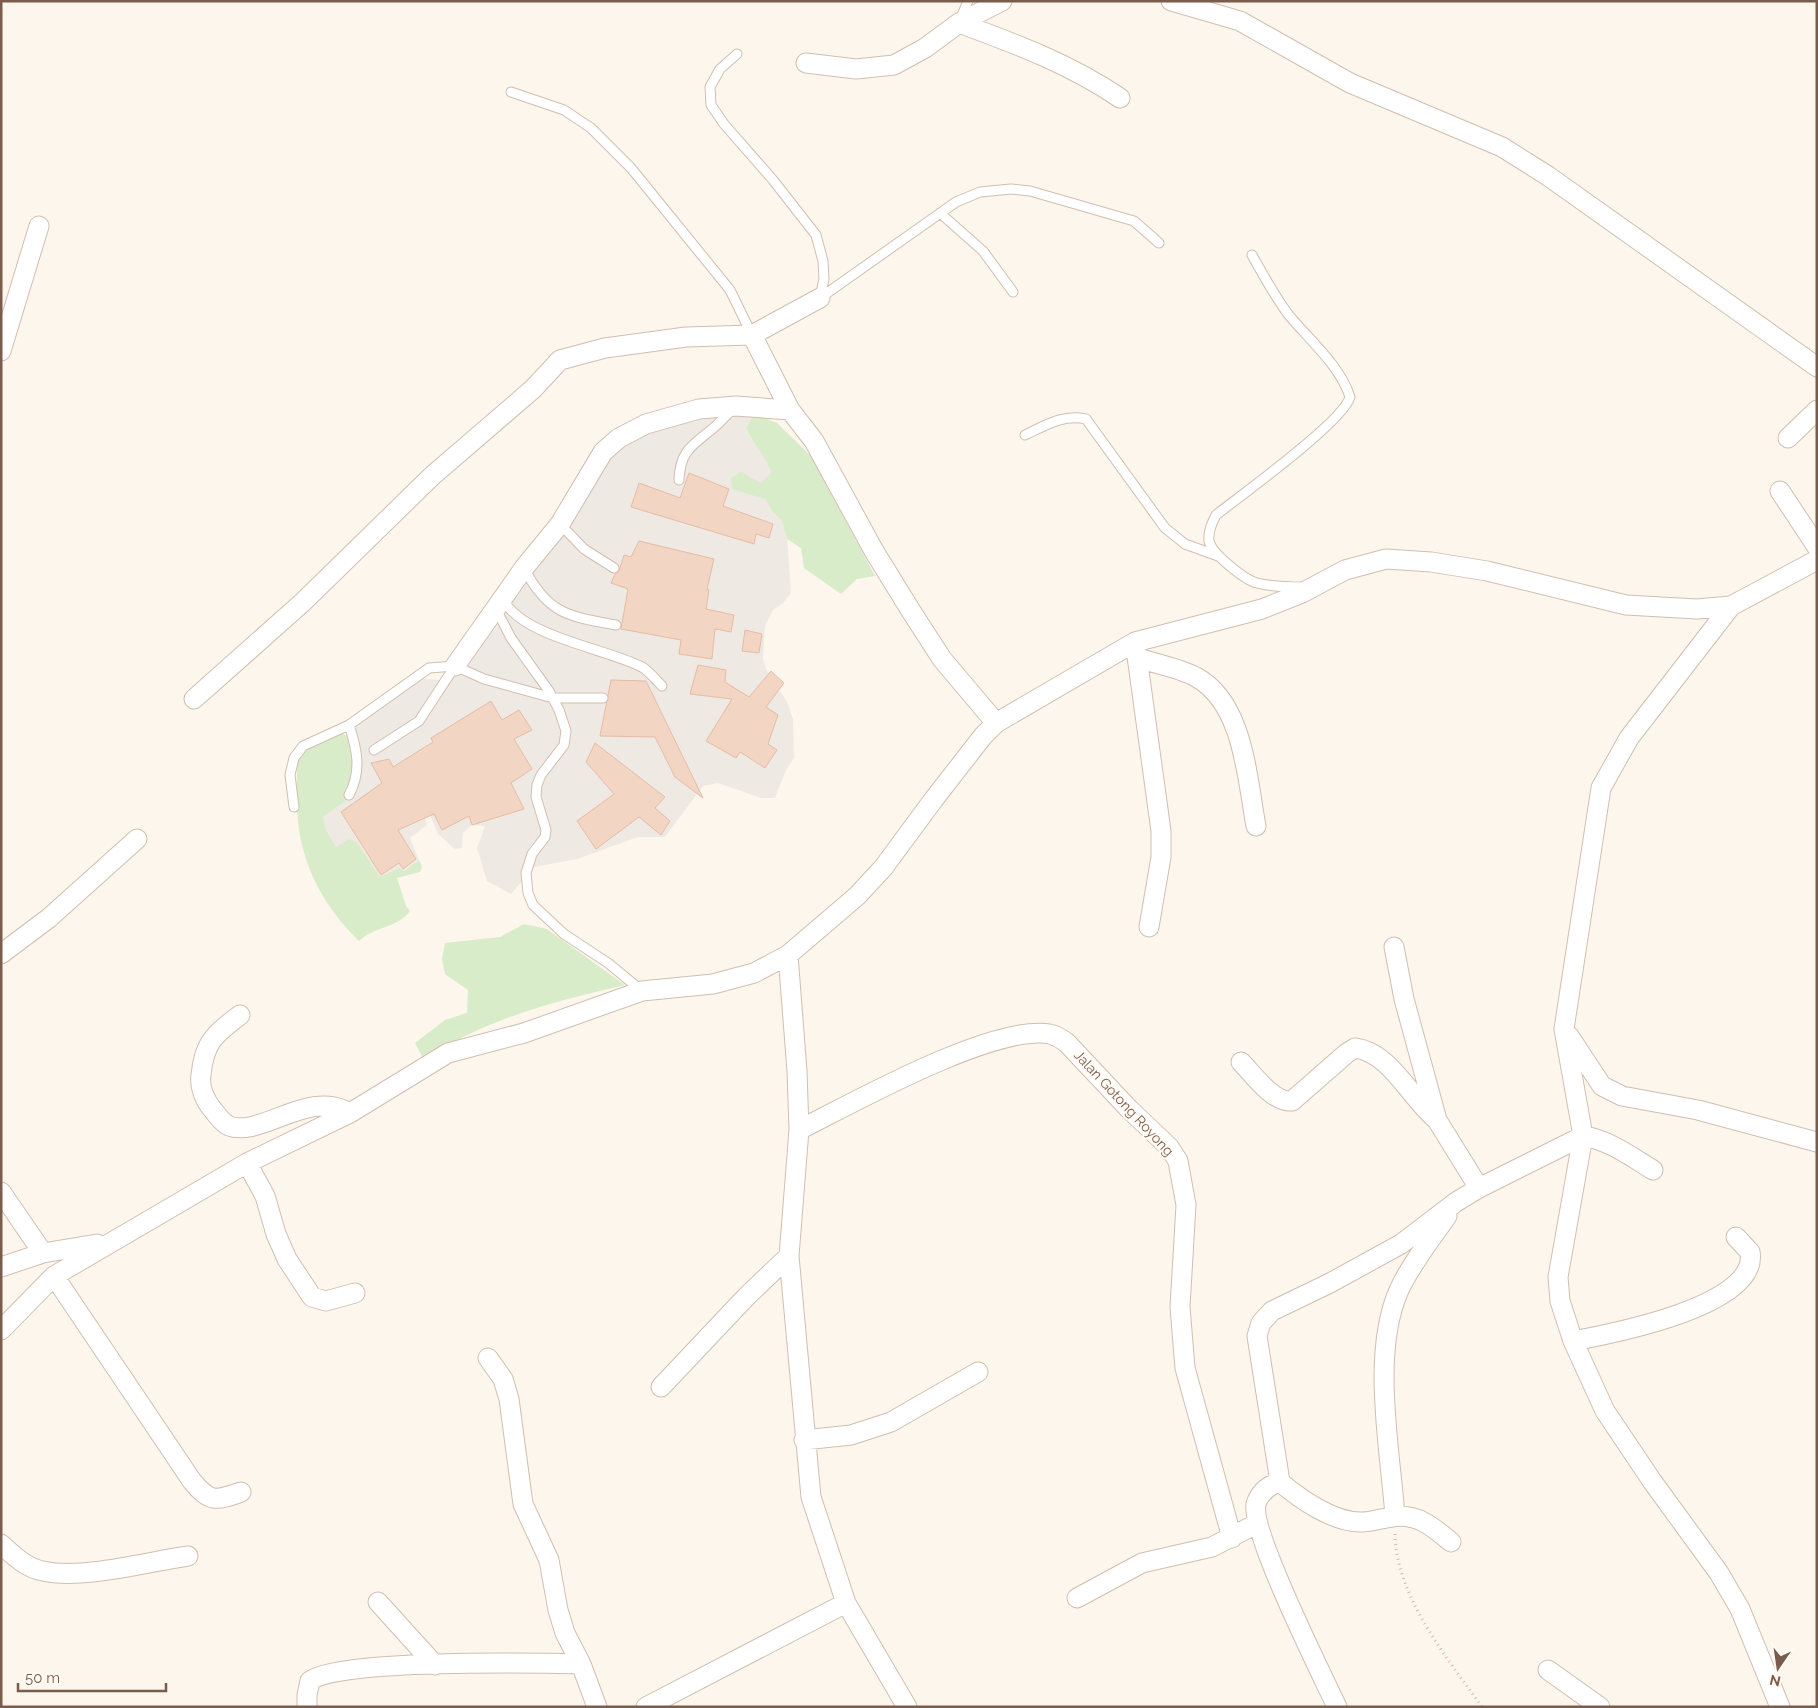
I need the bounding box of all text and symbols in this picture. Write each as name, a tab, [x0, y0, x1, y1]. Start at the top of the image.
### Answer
street label: Jalan Gotong Royong	[1071, 1047, 1177, 1159]
north arrow	[1753, 1643, 1803, 1693]
scale bar	[18, 1660, 165, 1692]
text: 50 m	[25, 1669, 60, 1687]
text: N	[1768, 1672, 1782, 1690]

